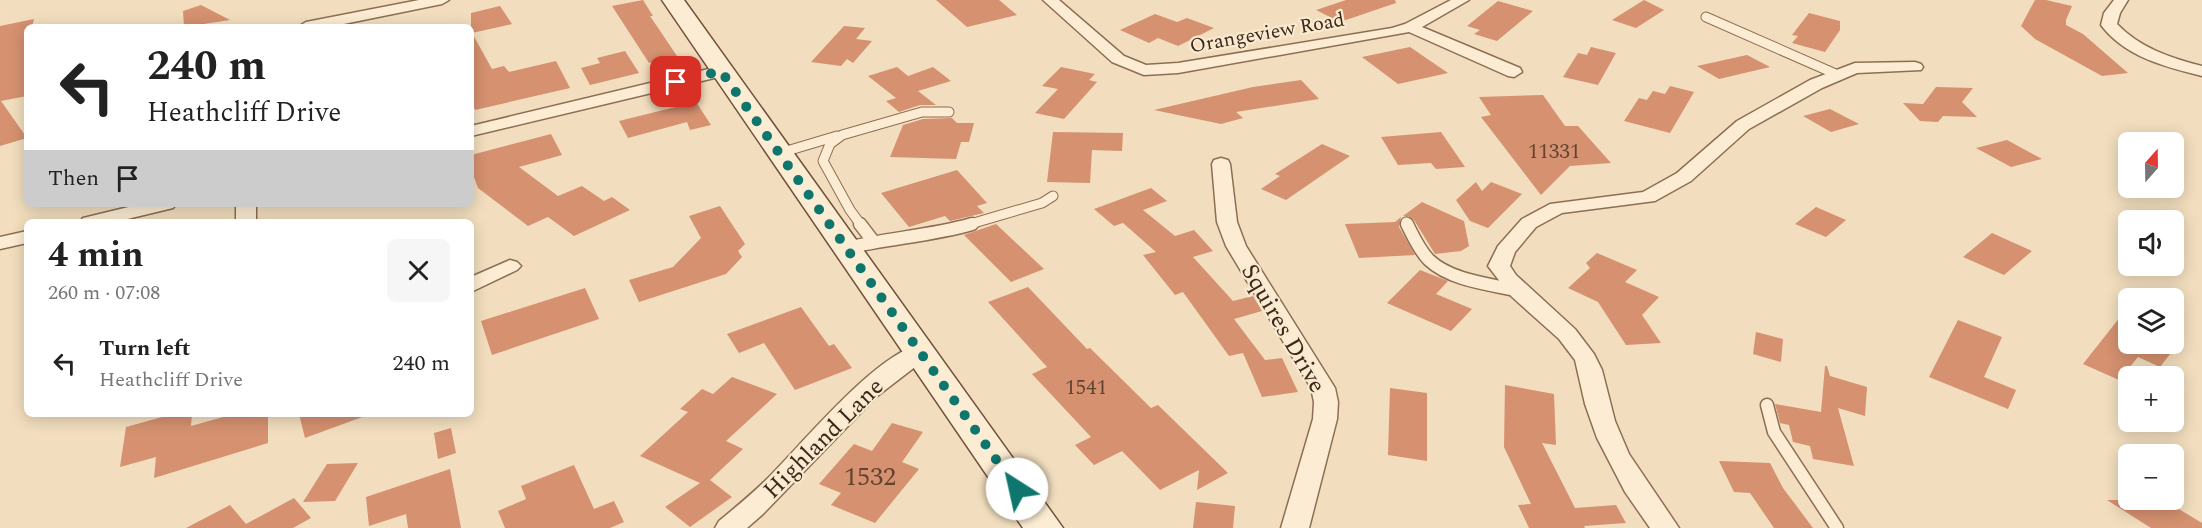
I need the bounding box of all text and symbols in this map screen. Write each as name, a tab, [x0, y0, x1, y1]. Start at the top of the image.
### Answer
street label: Orangeview Road	[1187, 5, 1347, 61]
text: 240 m	[147, 35, 266, 98]
icon: left	[48, 48, 126, 126]
pin	[650, 56, 701, 107]
icon: arrive	[659, 65, 692, 98]
text: Heathcliff Drive	[147, 92, 341, 134]
north arrow	[2118, 132, 2184, 198]
map controls	[2118, 132, 2184, 510]
house number: 11331	[1528, 136, 1580, 168]
text: Then	[48, 162, 99, 195]
icon: arrive	[111, 162, 144, 195]
button: sound	[2118, 210, 2184, 276]
text: 4 min	[48, 228, 144, 283]
button: close	[387, 239, 450, 302]
street label: Squires Drive	[1232, 257, 1335, 400]
text: 260 m · 07:08	[48, 278, 160, 308]
button: layers	[2118, 288, 2184, 354]
text: Turn left	[99, 332, 191, 365]
icon: left	[48, 347, 81, 380]
text: 240 m	[393, 347, 450, 380]
text: Heathcliff Drive	[99, 365, 243, 395]
button: +	[2118, 366, 2184, 432]
street label: Highland Lane	[755, 370, 892, 507]
house number: 1541	[1065, 372, 1107, 404]
button: −	[2118, 444, 2184, 510]
house number: 1532	[844, 457, 896, 497]
position arrow	[985, 457, 1049, 521]

